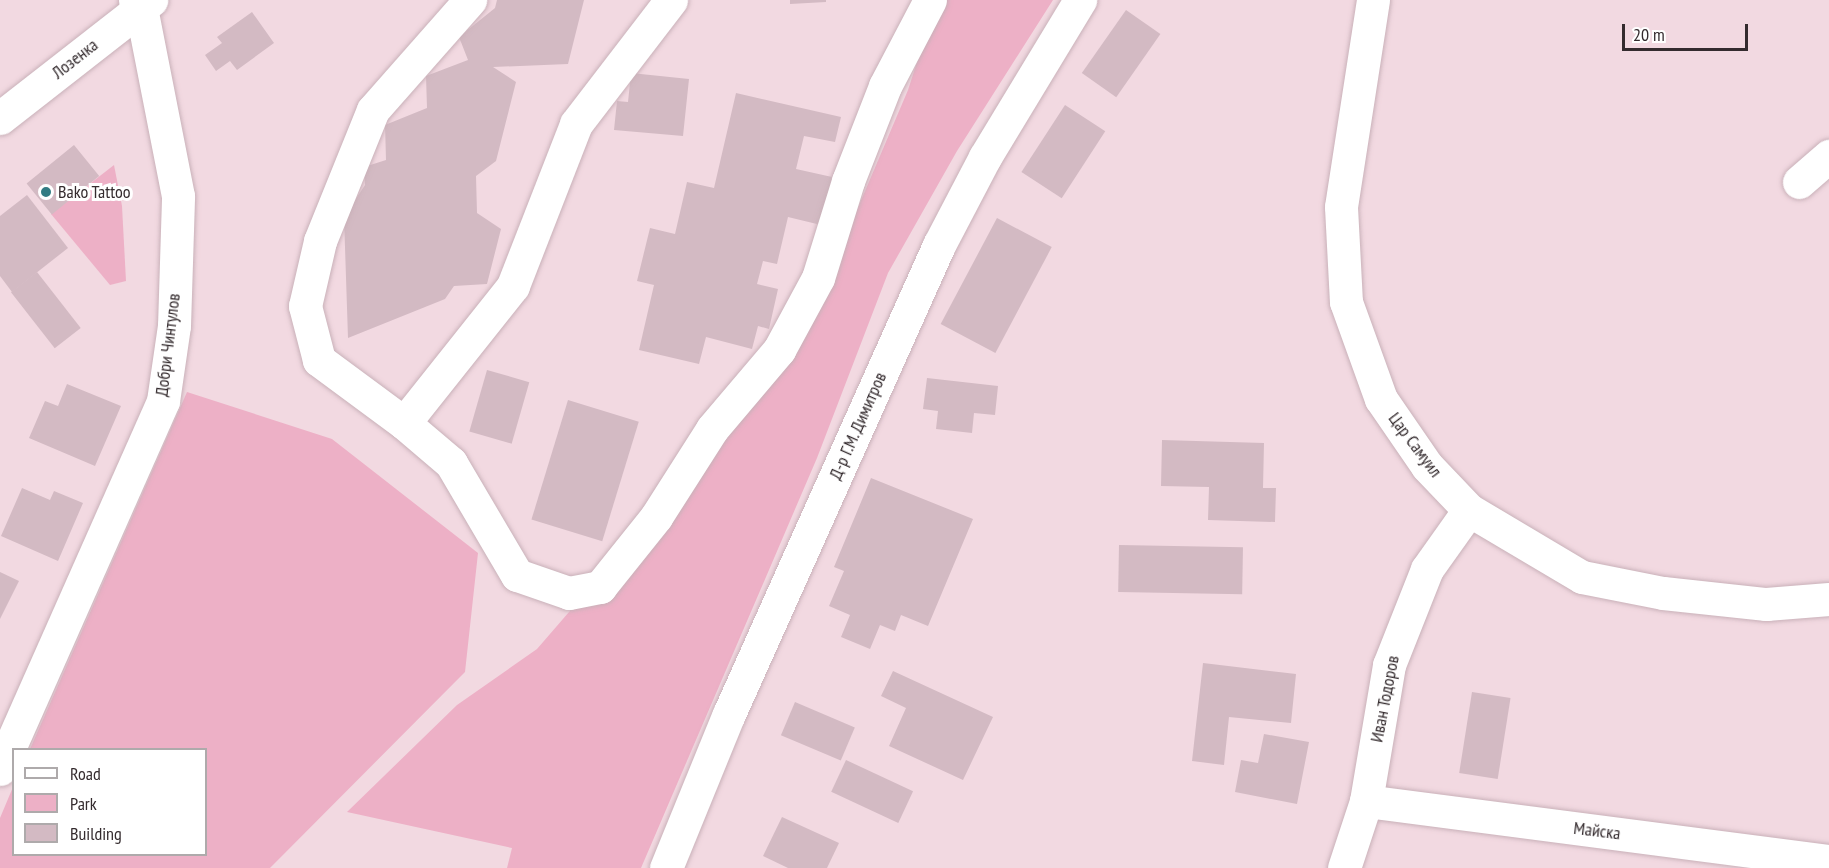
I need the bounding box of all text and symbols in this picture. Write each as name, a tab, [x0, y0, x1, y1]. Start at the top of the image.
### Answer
scale bar	[1625, 12, 1751, 50]
text: 20 m	[1633, 23, 1665, 46]
street label: Лозенка	[48, 34, 102, 84]
place label: Bako Tattoo	[58, 181, 131, 203]
marker: Bako Tattoo	[39, 185, 53, 199]
street label: Добри Чинтулов	[151, 292, 185, 398]
street label: Д-р Г.М. Димитров	[824, 368, 892, 484]
street label: Цар Самуил	[1384, 408, 1446, 482]
street label: Иван Тодоров	[1366, 654, 1404, 744]
legend	[12, 748, 207, 856]
text: Road	[70, 762, 101, 785]
text: Park	[70, 792, 97, 815]
street label: Майска	[1572, 817, 1622, 845]
text: Building	[70, 822, 122, 845]

